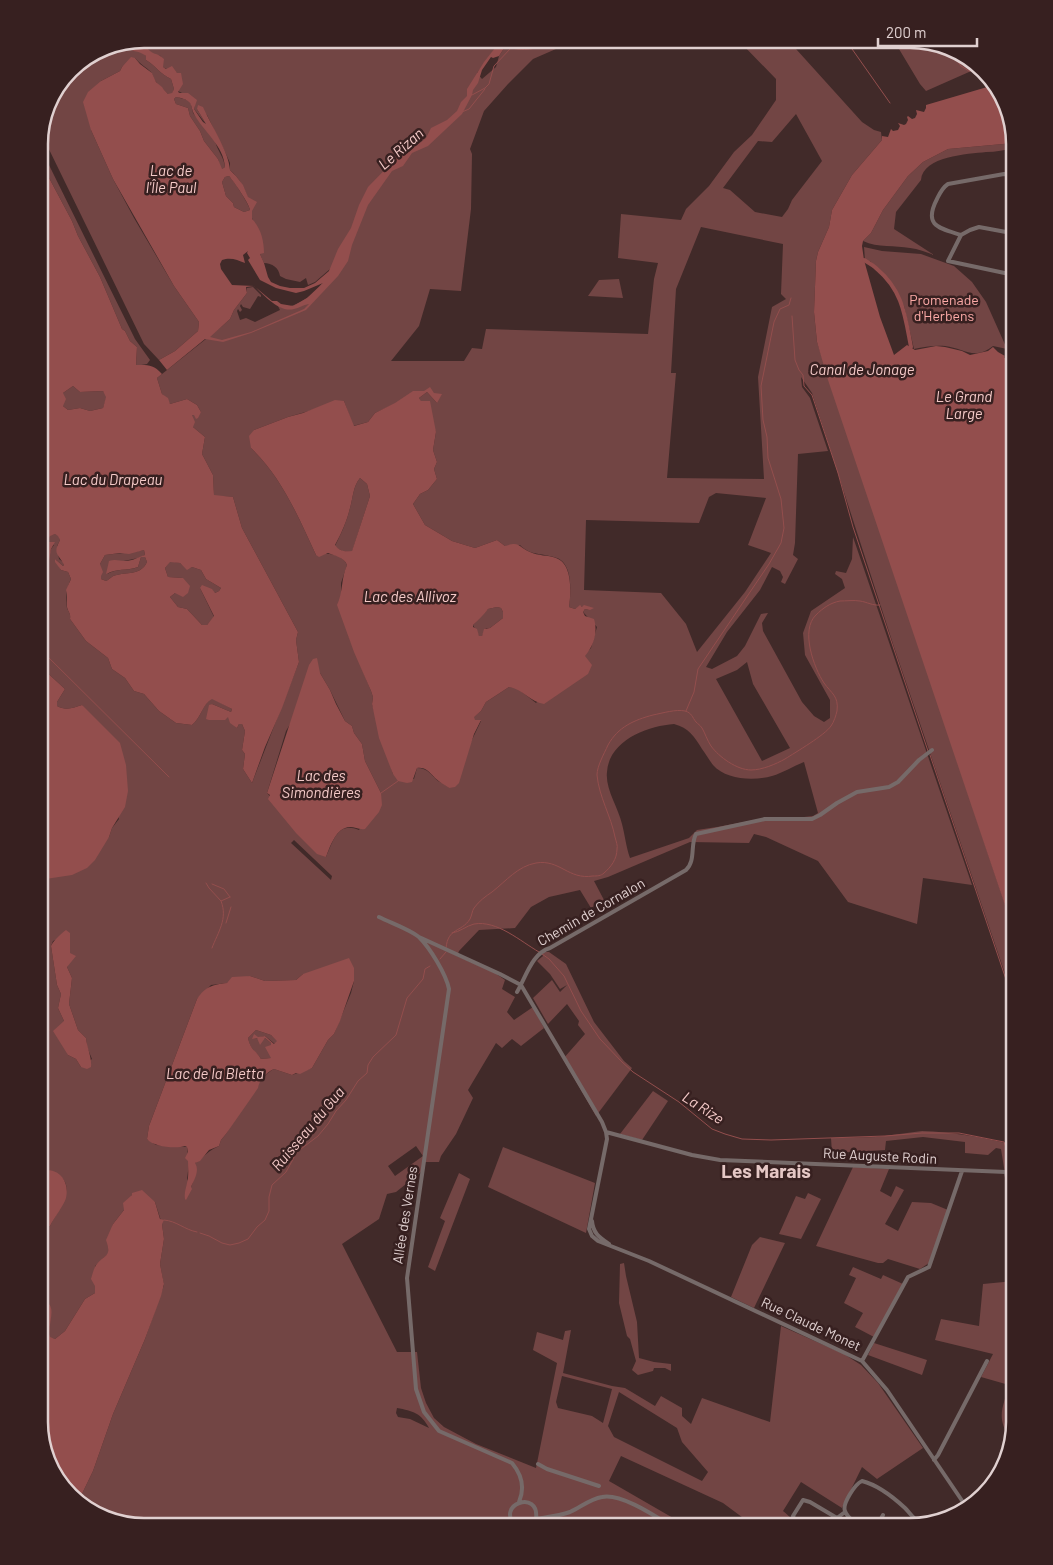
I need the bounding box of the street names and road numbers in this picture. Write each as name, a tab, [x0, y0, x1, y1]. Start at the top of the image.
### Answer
street label: Chemin de Cornalon	[534, 874, 647, 949]
street label: Rue Auguste Rodin	[823, 1144, 937, 1167]
street label: Allée des Vernes	[388, 1165, 421, 1265]
street label: Rue Claude Monet	[759, 1293, 864, 1354]

